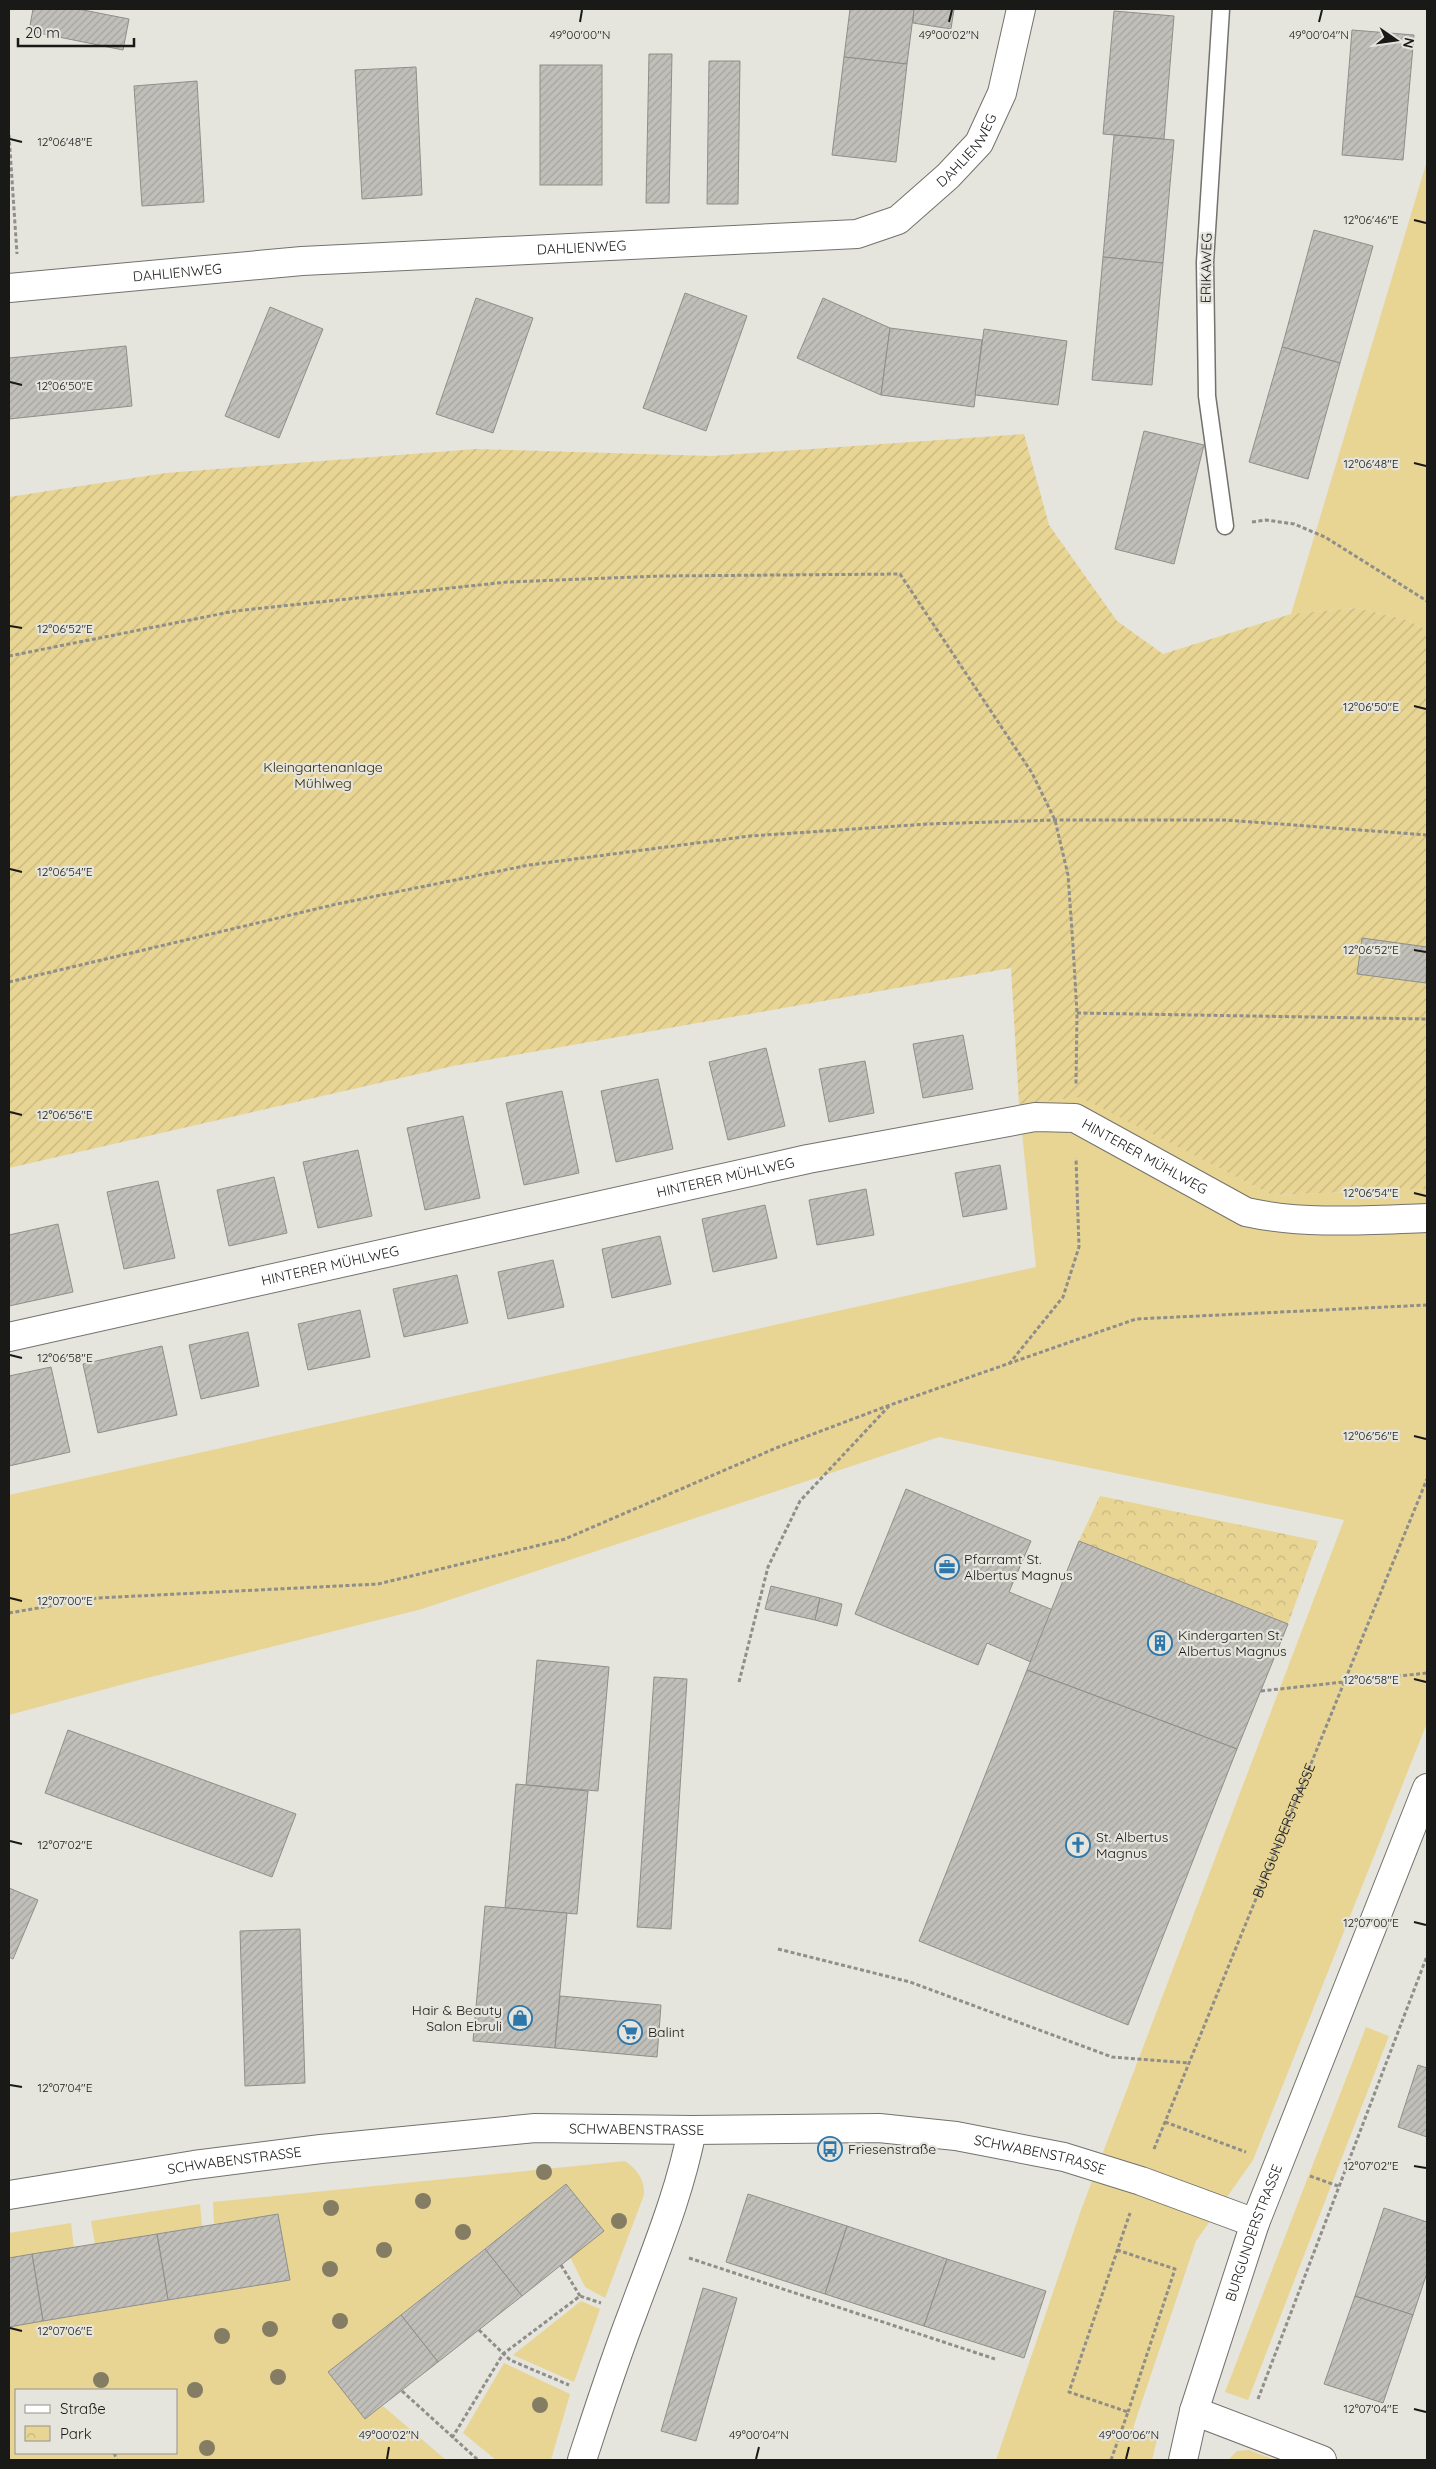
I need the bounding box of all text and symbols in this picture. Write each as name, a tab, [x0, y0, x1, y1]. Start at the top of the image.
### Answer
scale bar	[18, 15, 134, 47]
north arrow	[1371, 15, 1421, 65]
text: 20 m	[25, 23, 60, 42]
text: 49°00'00"N	[550, 27, 610, 42]
text: 49°00'02"N	[919, 27, 979, 42]
text: 49°00'04"N	[1289, 27, 1349, 42]
text: N	[1399, 36, 1419, 50]
street label: DAHLIENWEG	[933, 110, 1000, 191]
text: 12°06'48"E	[37, 134, 93, 149]
text: 12°06'46"E	[1343, 212, 1399, 227]
street label: ERIKAWEG	[1196, 233, 1216, 303]
street label: DAHLIENWEG	[536, 236, 627, 259]
street label: DAHLIENWEG	[132, 259, 223, 286]
text: 12°06'50"E	[37, 378, 93, 393]
text: 12°06'48"E	[1343, 456, 1399, 471]
text: 12°06'52"E	[37, 621, 93, 636]
text: 12°06'50"E	[1343, 699, 1399, 714]
park label: Kleingartenanlage Mühlweg	[263, 758, 383, 792]
text: 12°06'54"E	[37, 864, 93, 879]
text: 12°06'52"E	[1343, 942, 1399, 957]
text: 12°06'56"E	[37, 1107, 93, 1122]
street label: HINTERER MÜHLWEG	[1079, 1115, 1211, 1198]
street label: HINTERER MÜHLWEG	[655, 1153, 796, 1201]
text: 12°06'54"E	[1343, 1185, 1399, 1200]
street label: HINTERER MÜHLWEG	[260, 1241, 401, 1290]
text: 12°06'58"E	[37, 1350, 93, 1365]
text: 12°06'56"E	[1343, 1428, 1399, 1443]
place label: Pfarramt St. Albertus Magnus	[964, 1550, 1073, 1584]
office icon: Pfarramt St. Albertus Magnus	[934, 1554, 960, 1580]
text: 12°07'00"E	[37, 1593, 93, 1608]
place label: Kindergarten St. Albertus Magnus	[1178, 1626, 1287, 1660]
building icon: Kindergarten St. Albertus Magnus	[1147, 1630, 1173, 1656]
text: 12°06'58"E	[1343, 1672, 1399, 1687]
street label: BURGUNDERSTRASSE	[1248, 1760, 1319, 1901]
place label: St. Albertus Magnus	[1096, 1828, 1168, 1862]
church icon: St. Albertus Magnus	[1065, 1832, 1091, 1858]
text: 12°07'02"E	[37, 1837, 93, 1852]
text: 12°07'00"E	[1343, 1915, 1399, 1930]
place label: Hair & Beauty Salon Ebruli	[412, 2001, 502, 2035]
shop icon: Hair & Beauty Salon Ebruli	[507, 2005, 533, 2031]
supermarket icon: Balint	[617, 2019, 643, 2045]
place label: Balint	[648, 2023, 685, 2041]
text: 12°07'04"E	[38, 2080, 93, 2095]
street label: SCHWABENSTRASSE	[569, 2119, 704, 2139]
street label: SCHWABENSTRASSE	[972, 2131, 1108, 2179]
bus stop icon: Friesenstraße	[817, 2136, 843, 2162]
place label: Friesenstraße	[848, 2140, 936, 2158]
street label: SCHWABENSTRASSE	[166, 2143, 303, 2178]
text: 12°07'02"E	[1343, 2158, 1399, 2173]
street label: BURGUNDERSTRASSE	[1221, 2162, 1286, 2304]
text: 12°07'06"E	[37, 2323, 93, 2338]
legend	[15, 2389, 178, 2454]
text: Straße	[60, 2399, 106, 2418]
text: 12°07'04"E	[1344, 2401, 1399, 2416]
text: Park	[60, 2424, 92, 2443]
text: 49°00'02"N	[359, 2427, 419, 2442]
text: 49°00'04"N	[729, 2427, 789, 2442]
text: 49°00'06"N	[1099, 2427, 1159, 2442]

